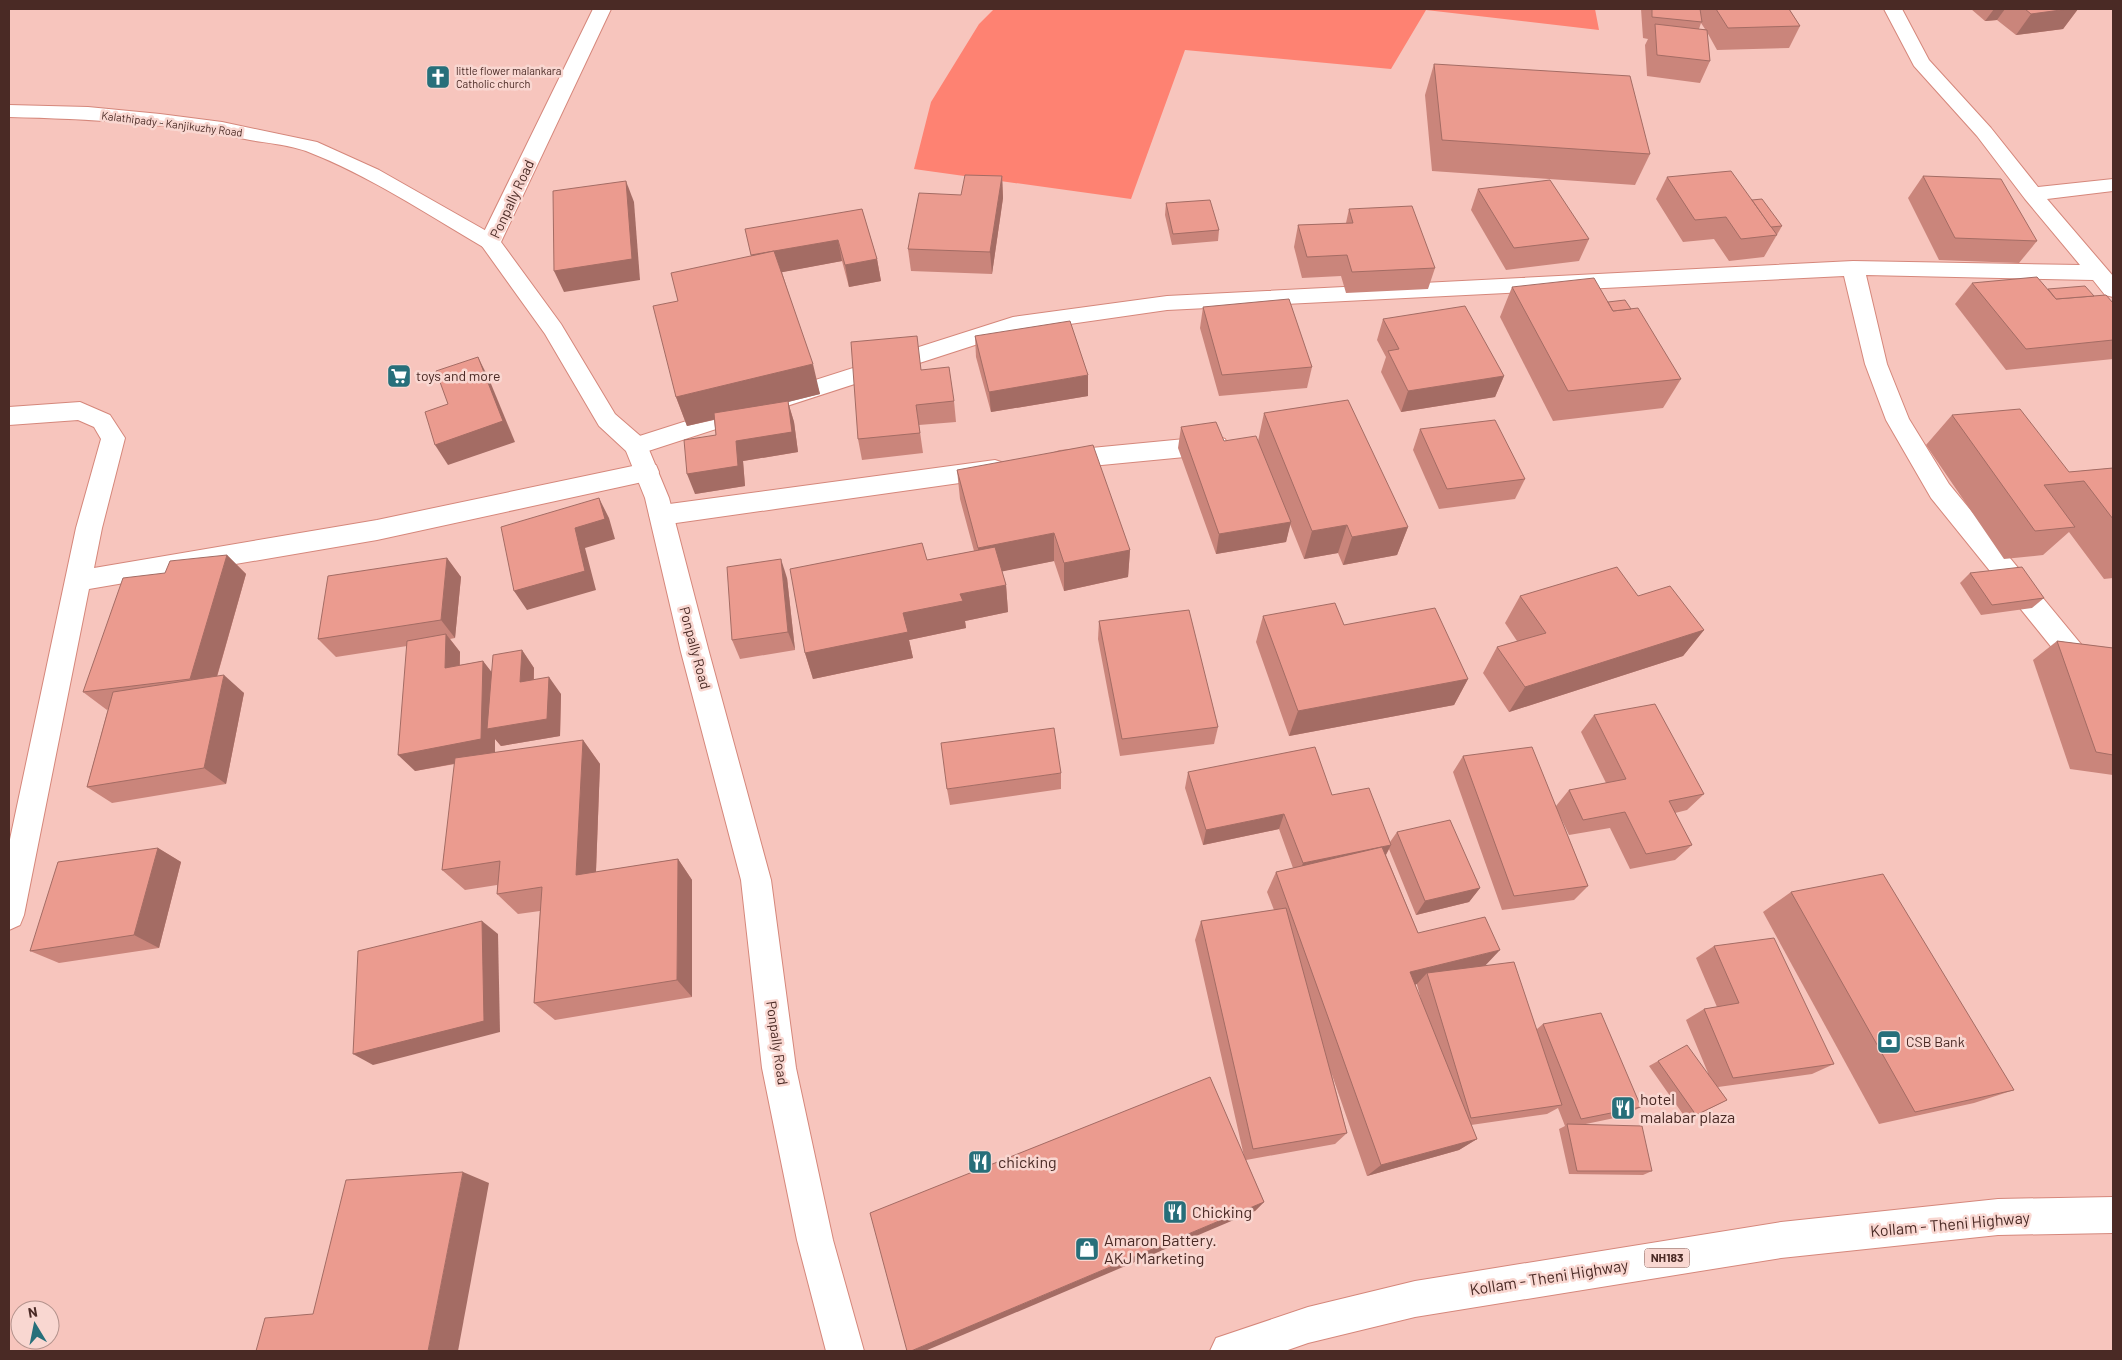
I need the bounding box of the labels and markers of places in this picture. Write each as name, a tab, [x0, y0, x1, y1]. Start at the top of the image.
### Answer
church icon: little flower malankara Catholic church	[425, 64, 451, 90]
place label: little flower malankara Catholic church	[456, 64, 561, 90]
supermarket icon: toys and more	[386, 363, 412, 389]
place label: toys and more	[416, 367, 500, 384]
bank icon: CSB Bank	[1876, 1029, 1902, 1055]
place label: CSB Bank	[1906, 1033, 1965, 1050]
place label: hotel malabar plaza	[1640, 1089, 1735, 1126]
restaurant icon: hotel malabar plaza	[1610, 1095, 1636, 1121]
restaurant icon: chicking	[967, 1149, 993, 1175]
place label: chicking	[998, 1152, 1057, 1171]
restaurant icon: Chicking	[1162, 1199, 1188, 1225]
place label: Chicking	[1192, 1202, 1252, 1221]
place label: Amaron Battery. AKJ Marketing	[1104, 1230, 1217, 1267]
shop icon: Amaron Battery. AKJ Marketing	[1074, 1236, 1100, 1262]

